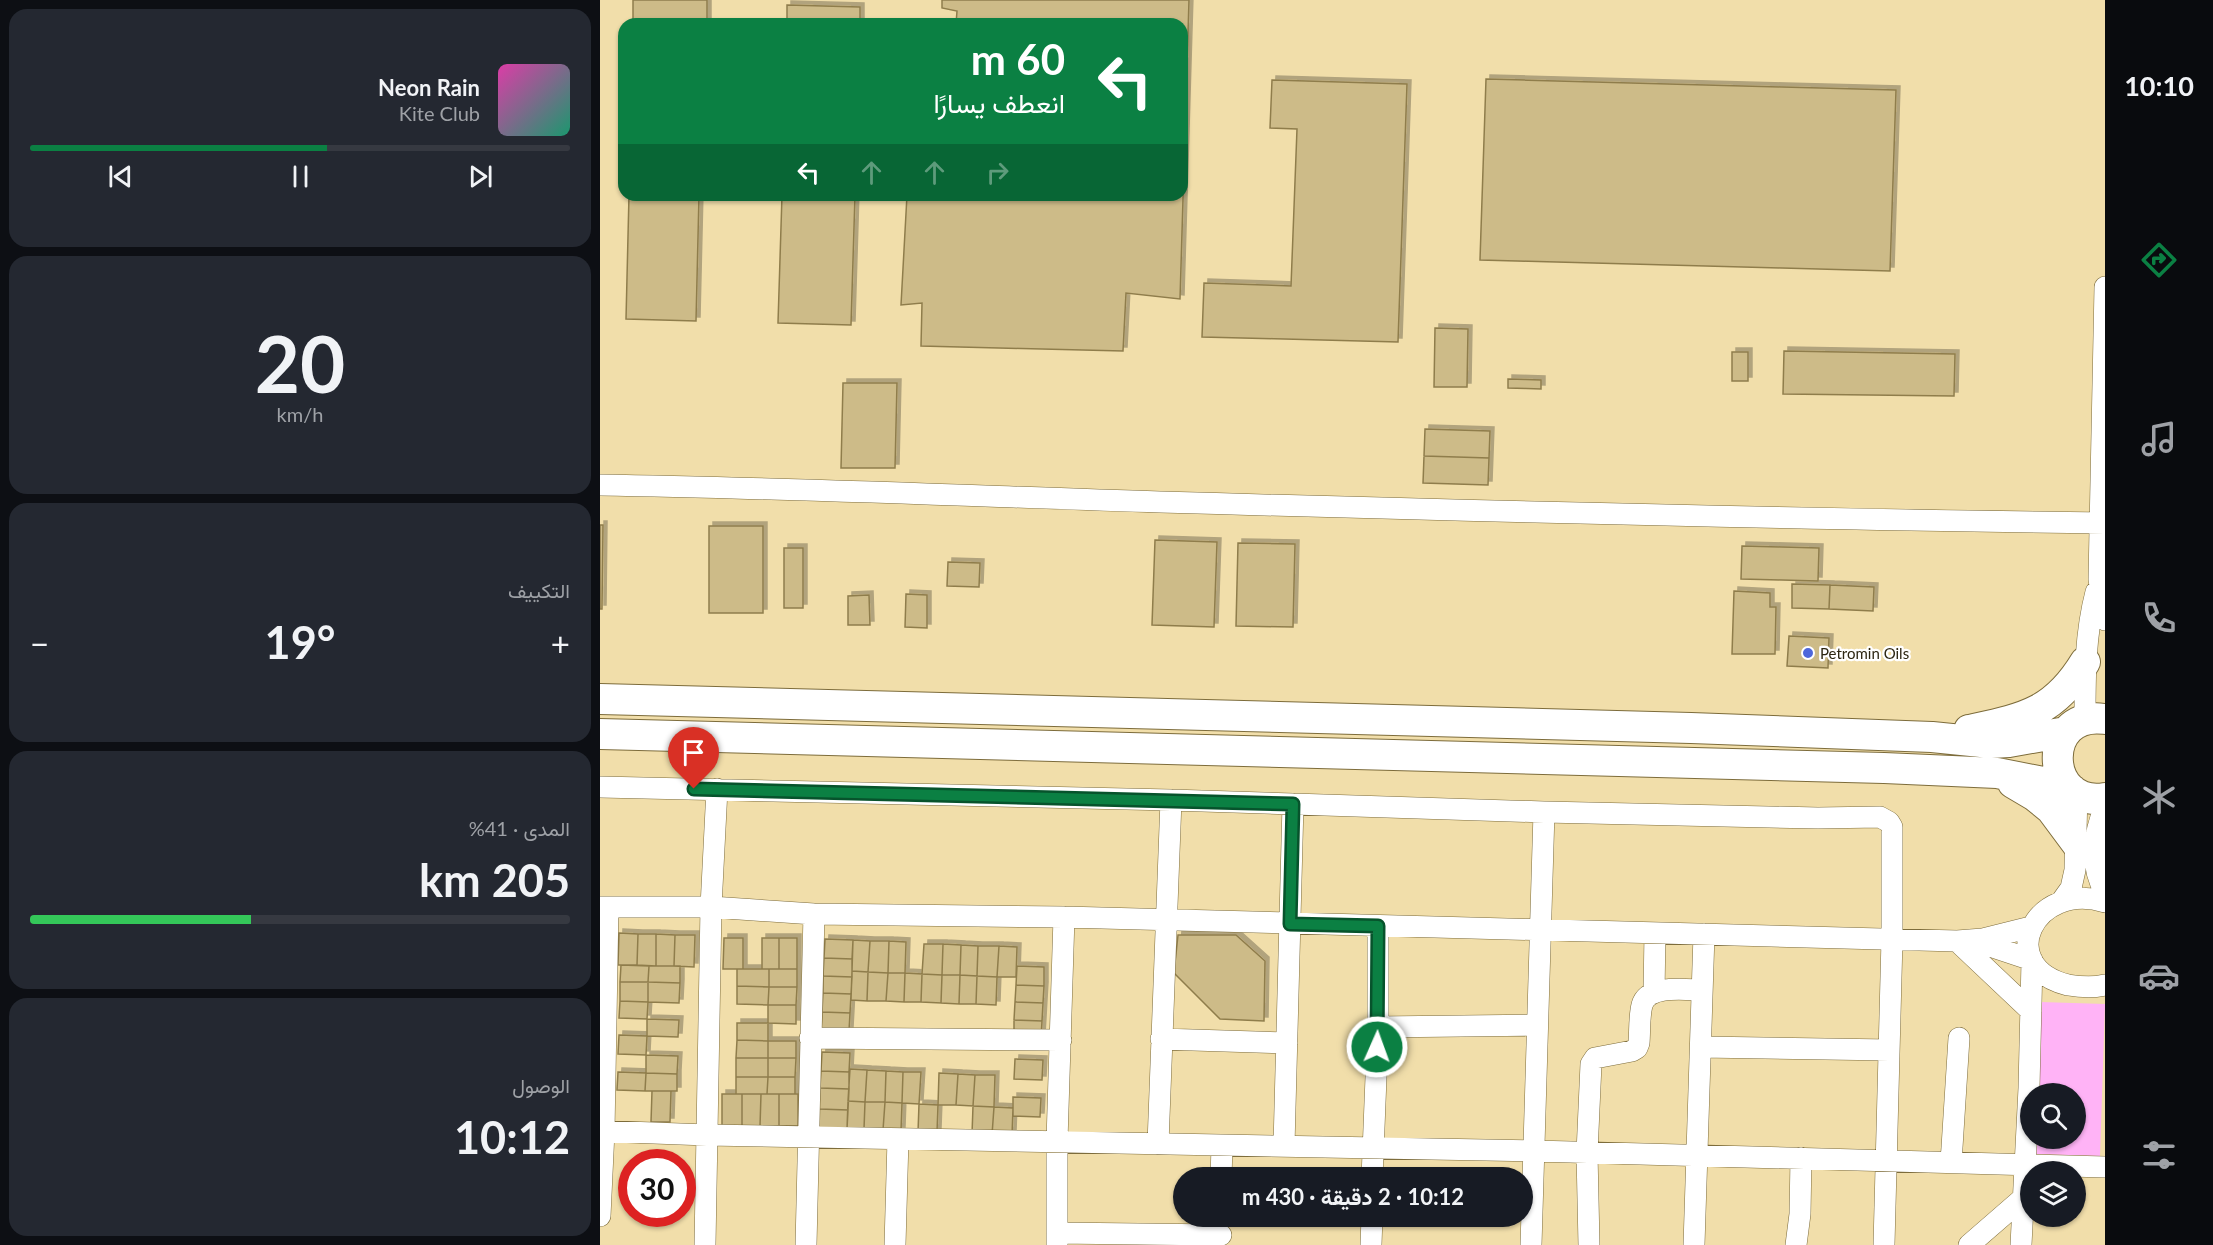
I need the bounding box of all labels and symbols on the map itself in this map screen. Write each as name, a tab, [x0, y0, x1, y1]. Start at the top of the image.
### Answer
place label: Petromin Oils	[1820, 644, 1909, 662]
marker: Petromin Oils	[1801, 646, 1815, 660]
pin	[668, 727, 719, 789]
position arrow	[1345, 1015, 1409, 1079]
speed limit sign: 30	[618, 1149, 696, 1227]

